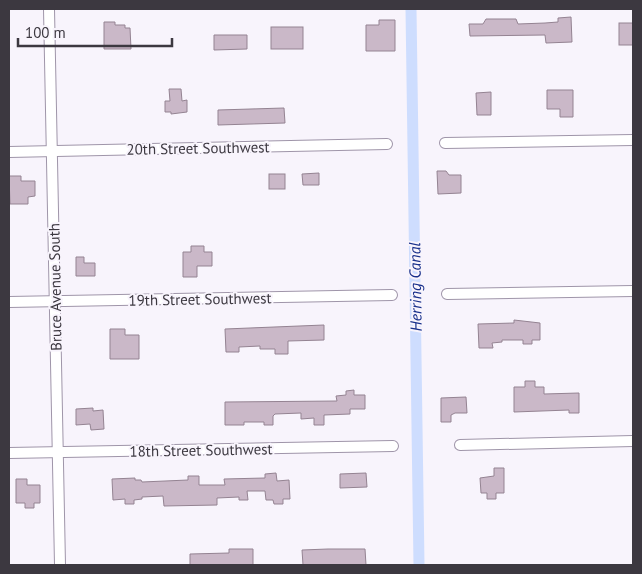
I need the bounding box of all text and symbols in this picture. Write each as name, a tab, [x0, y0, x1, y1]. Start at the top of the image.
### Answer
scale bar	[18, 15, 171, 47]
text: 100 m	[25, 23, 66, 42]
street label: 20th Street Southwest	[126, 137, 270, 159]
street label: Bruce Avenue South	[44, 223, 66, 351]
water label: Herring Canal	[404, 242, 426, 332]
street label: 19th Street Southwest	[128, 288, 272, 310]
street label: 18th Street Southwest	[129, 439, 273, 461]

